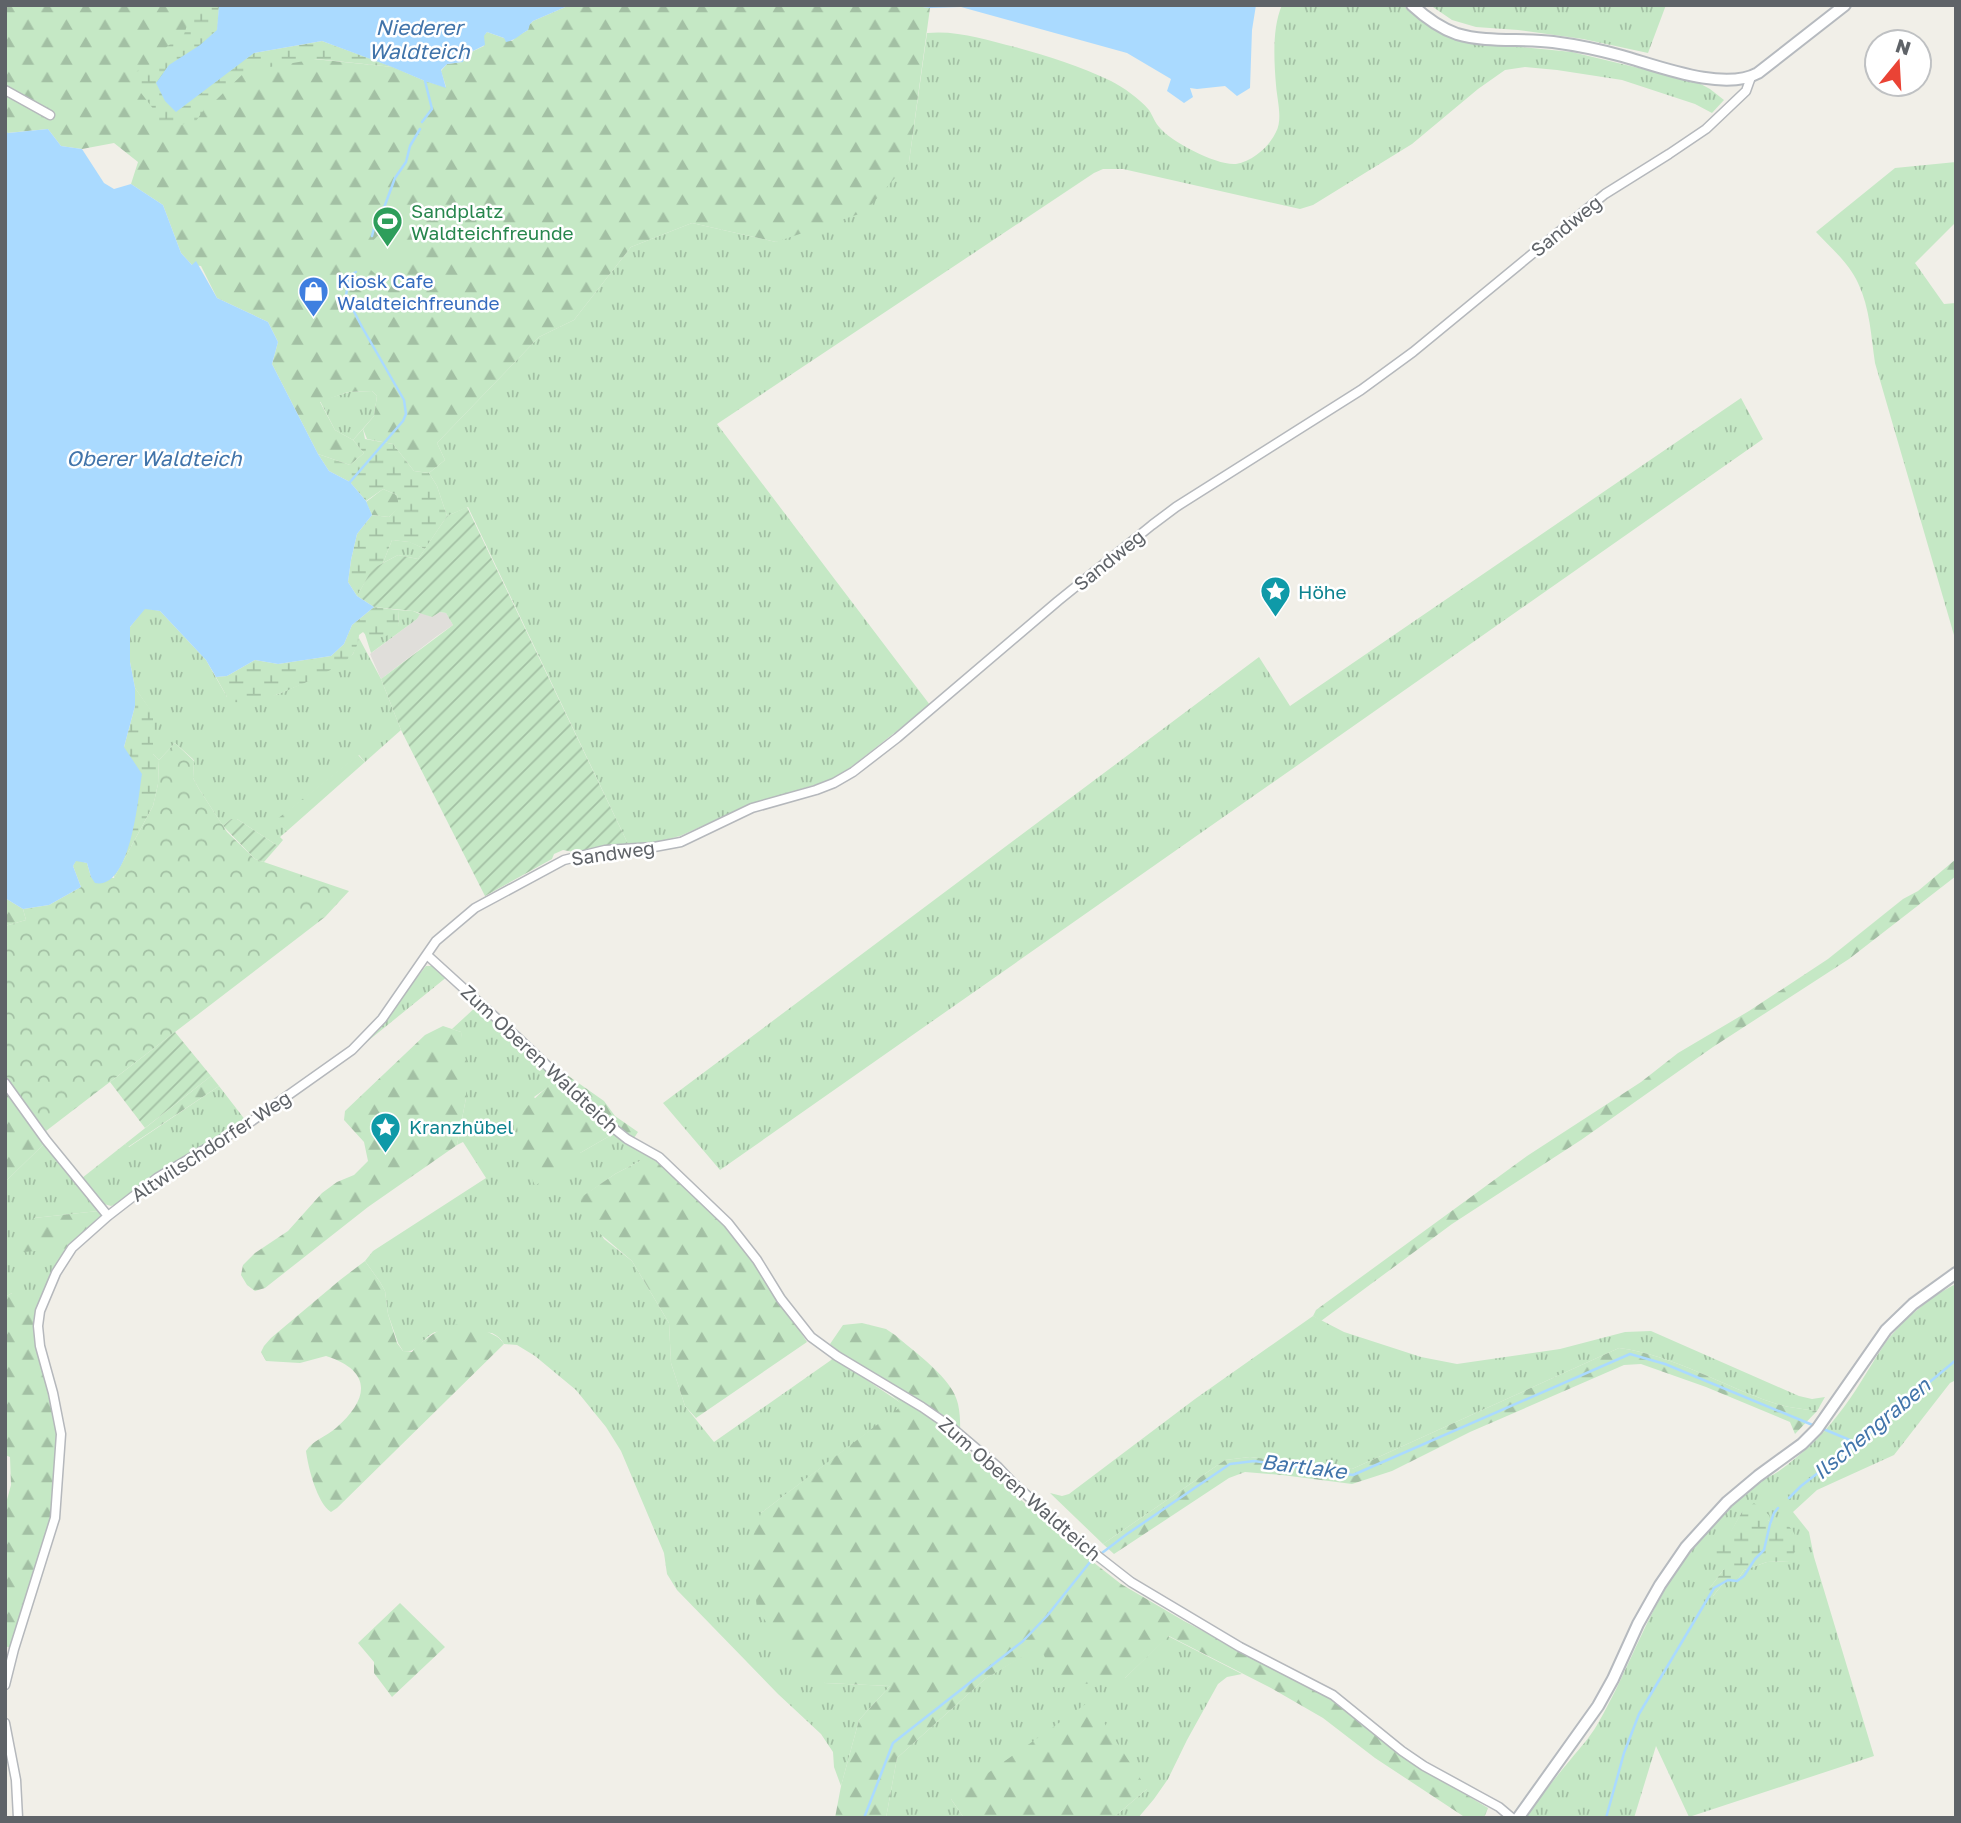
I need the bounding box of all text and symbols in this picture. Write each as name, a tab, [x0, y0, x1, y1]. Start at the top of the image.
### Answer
water label: Niederer Waldteich	[368, 14, 471, 64]
north arrow	[1863, 28, 1933, 98]
text: N	[1893, 33, 1914, 60]
street label: Sandweg	[1526, 190, 1606, 261]
place label: Sandplatz Waldteichfreunde	[411, 199, 574, 244]
sports icon: Sandplatz Waldteichfreunde	[371, 205, 405, 249]
place label: Kiosk Cafe Waldteichfreunde	[337, 269, 500, 314]
shop icon: Kiosk Cafe Waldteichfreunde	[297, 275, 331, 319]
water label: Oberer Waldteich	[66, 445, 243, 471]
street label: Sandweg	[1069, 524, 1149, 595]
place icon: Höhe	[1258, 575, 1292, 619]
place label: Höhe	[1298, 580, 1347, 603]
street label: Sandweg	[570, 835, 656, 870]
street label: Zum Oberen Waldteich	[457, 980, 624, 1138]
street label: Altwilschdorfer Weg	[127, 1085, 295, 1206]
place icon: Kranzhübel	[369, 1110, 403, 1154]
place label: Kranzhübel	[409, 1115, 513, 1138]
water label: Ilschengraben	[1808, 1371, 1936, 1485]
street label: Zum Oberen Waldteich	[935, 1412, 1106, 1565]
water label: Bartlake	[1260, 1448, 1350, 1484]

